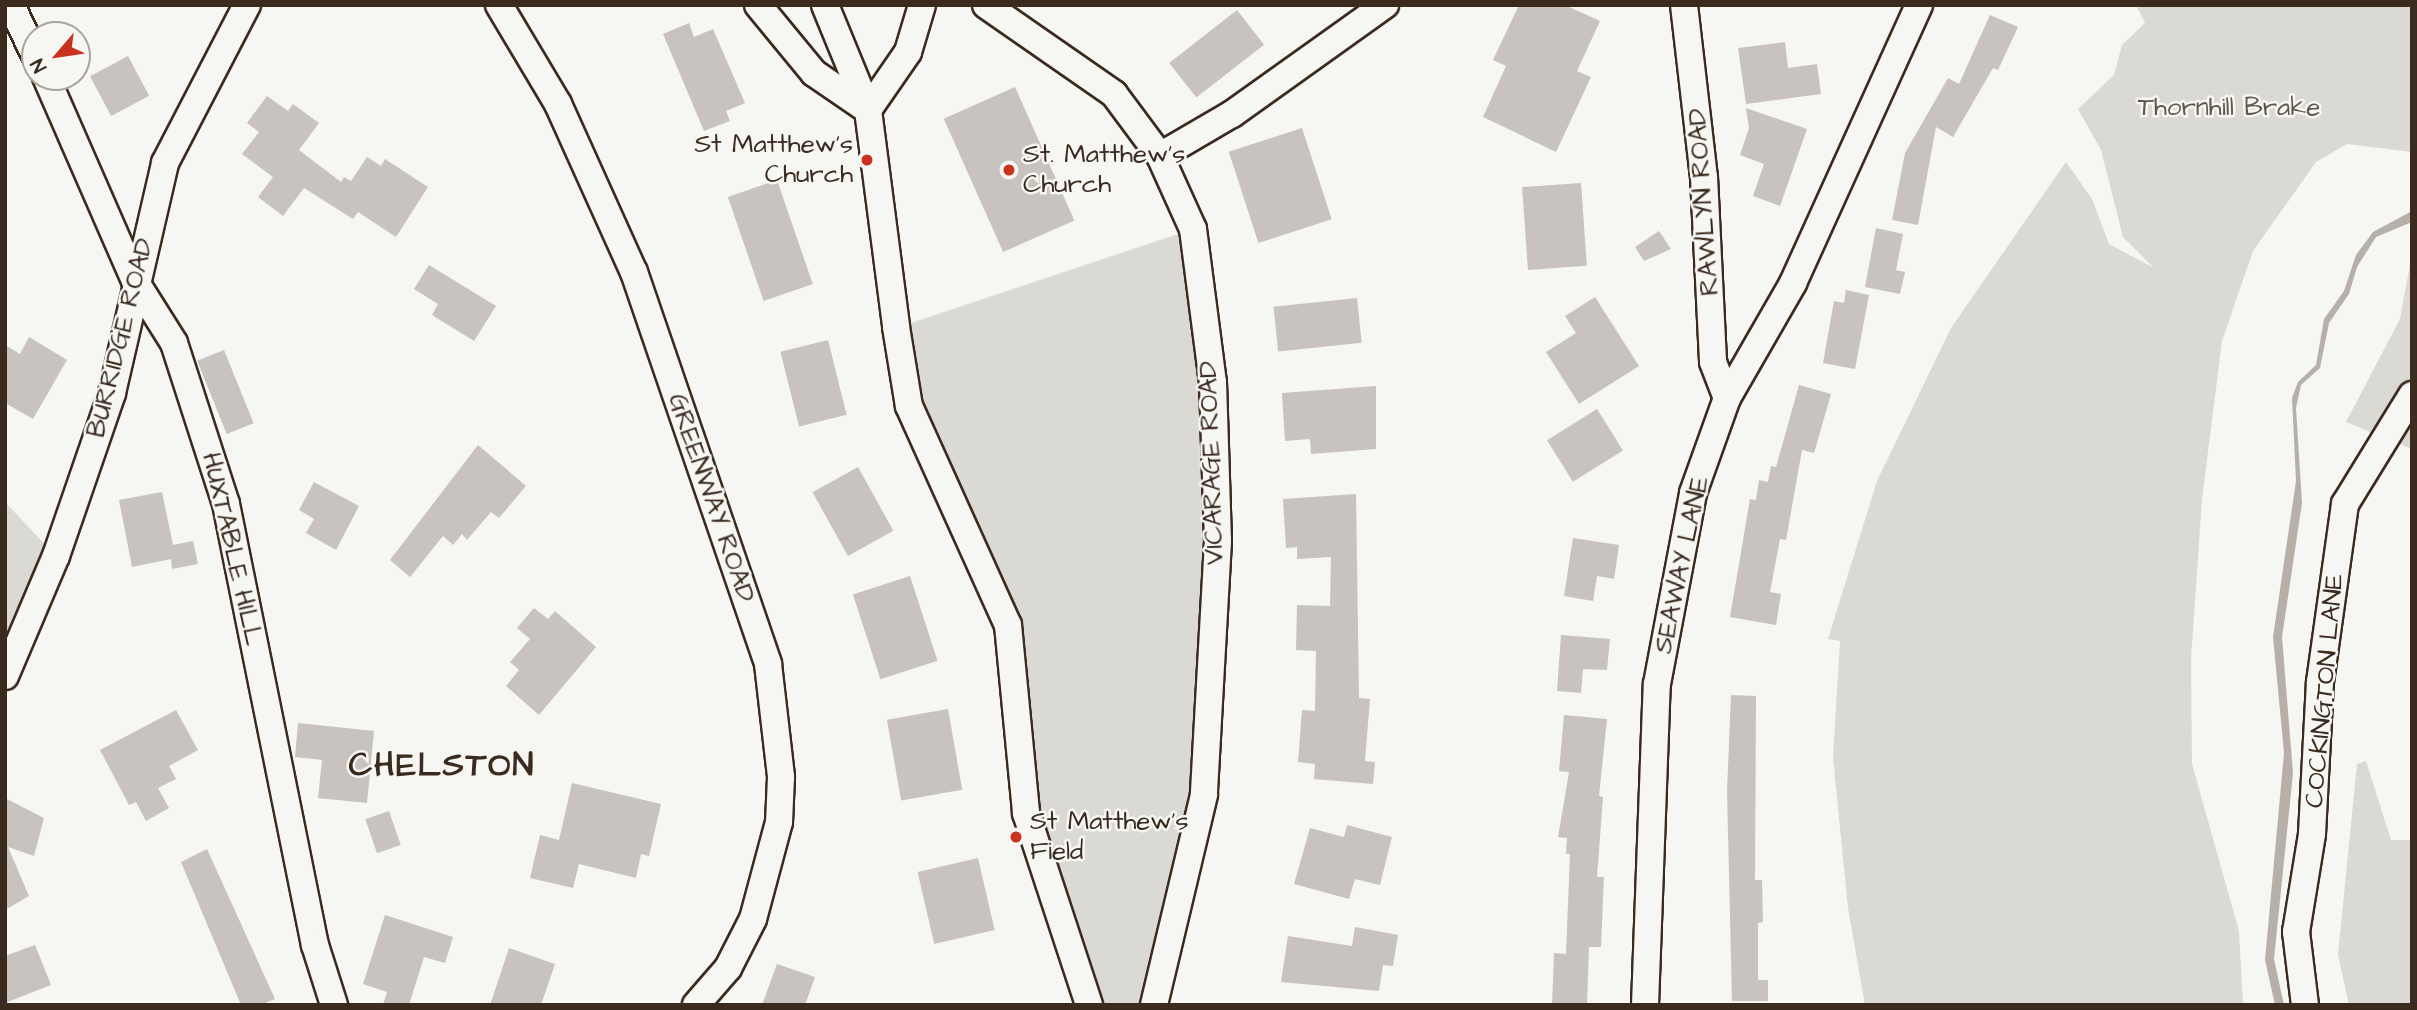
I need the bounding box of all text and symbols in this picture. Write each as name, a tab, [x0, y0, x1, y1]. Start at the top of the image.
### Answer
north arrow	[21, 21, 91, 91]
text: N	[24, 54, 54, 77]
park label: Thornhill Brake	[2138, 92, 2320, 124]
street label: RAWLYN ROAD	[1682, 107, 1726, 297]
place label: St Matthew's Church	[694, 129, 853, 190]
place label: St. Matthew's Church	[1023, 139, 1185, 200]
marker: St Matthew's Church	[859, 152, 875, 168]
marker: St. Matthew's Church	[1001, 162, 1017, 178]
street label: BURRIDGE ROAD	[81, 235, 161, 441]
street label: VICARAGE ROAD	[1193, 361, 1231, 565]
street label: GREENWAY ROAD	[661, 390, 761, 606]
street label: HUXTABLE HILL	[195, 450, 269, 648]
street label: SEAWAY LANE	[1648, 473, 1716, 657]
street label: COCKINGTON LANE	[2299, 573, 2351, 809]
district label: CHELSTON	[350, 746, 534, 786]
place label: St Matthew's Field	[1030, 806, 1189, 868]
marker: St Matthew's Field	[1008, 829, 1024, 845]

